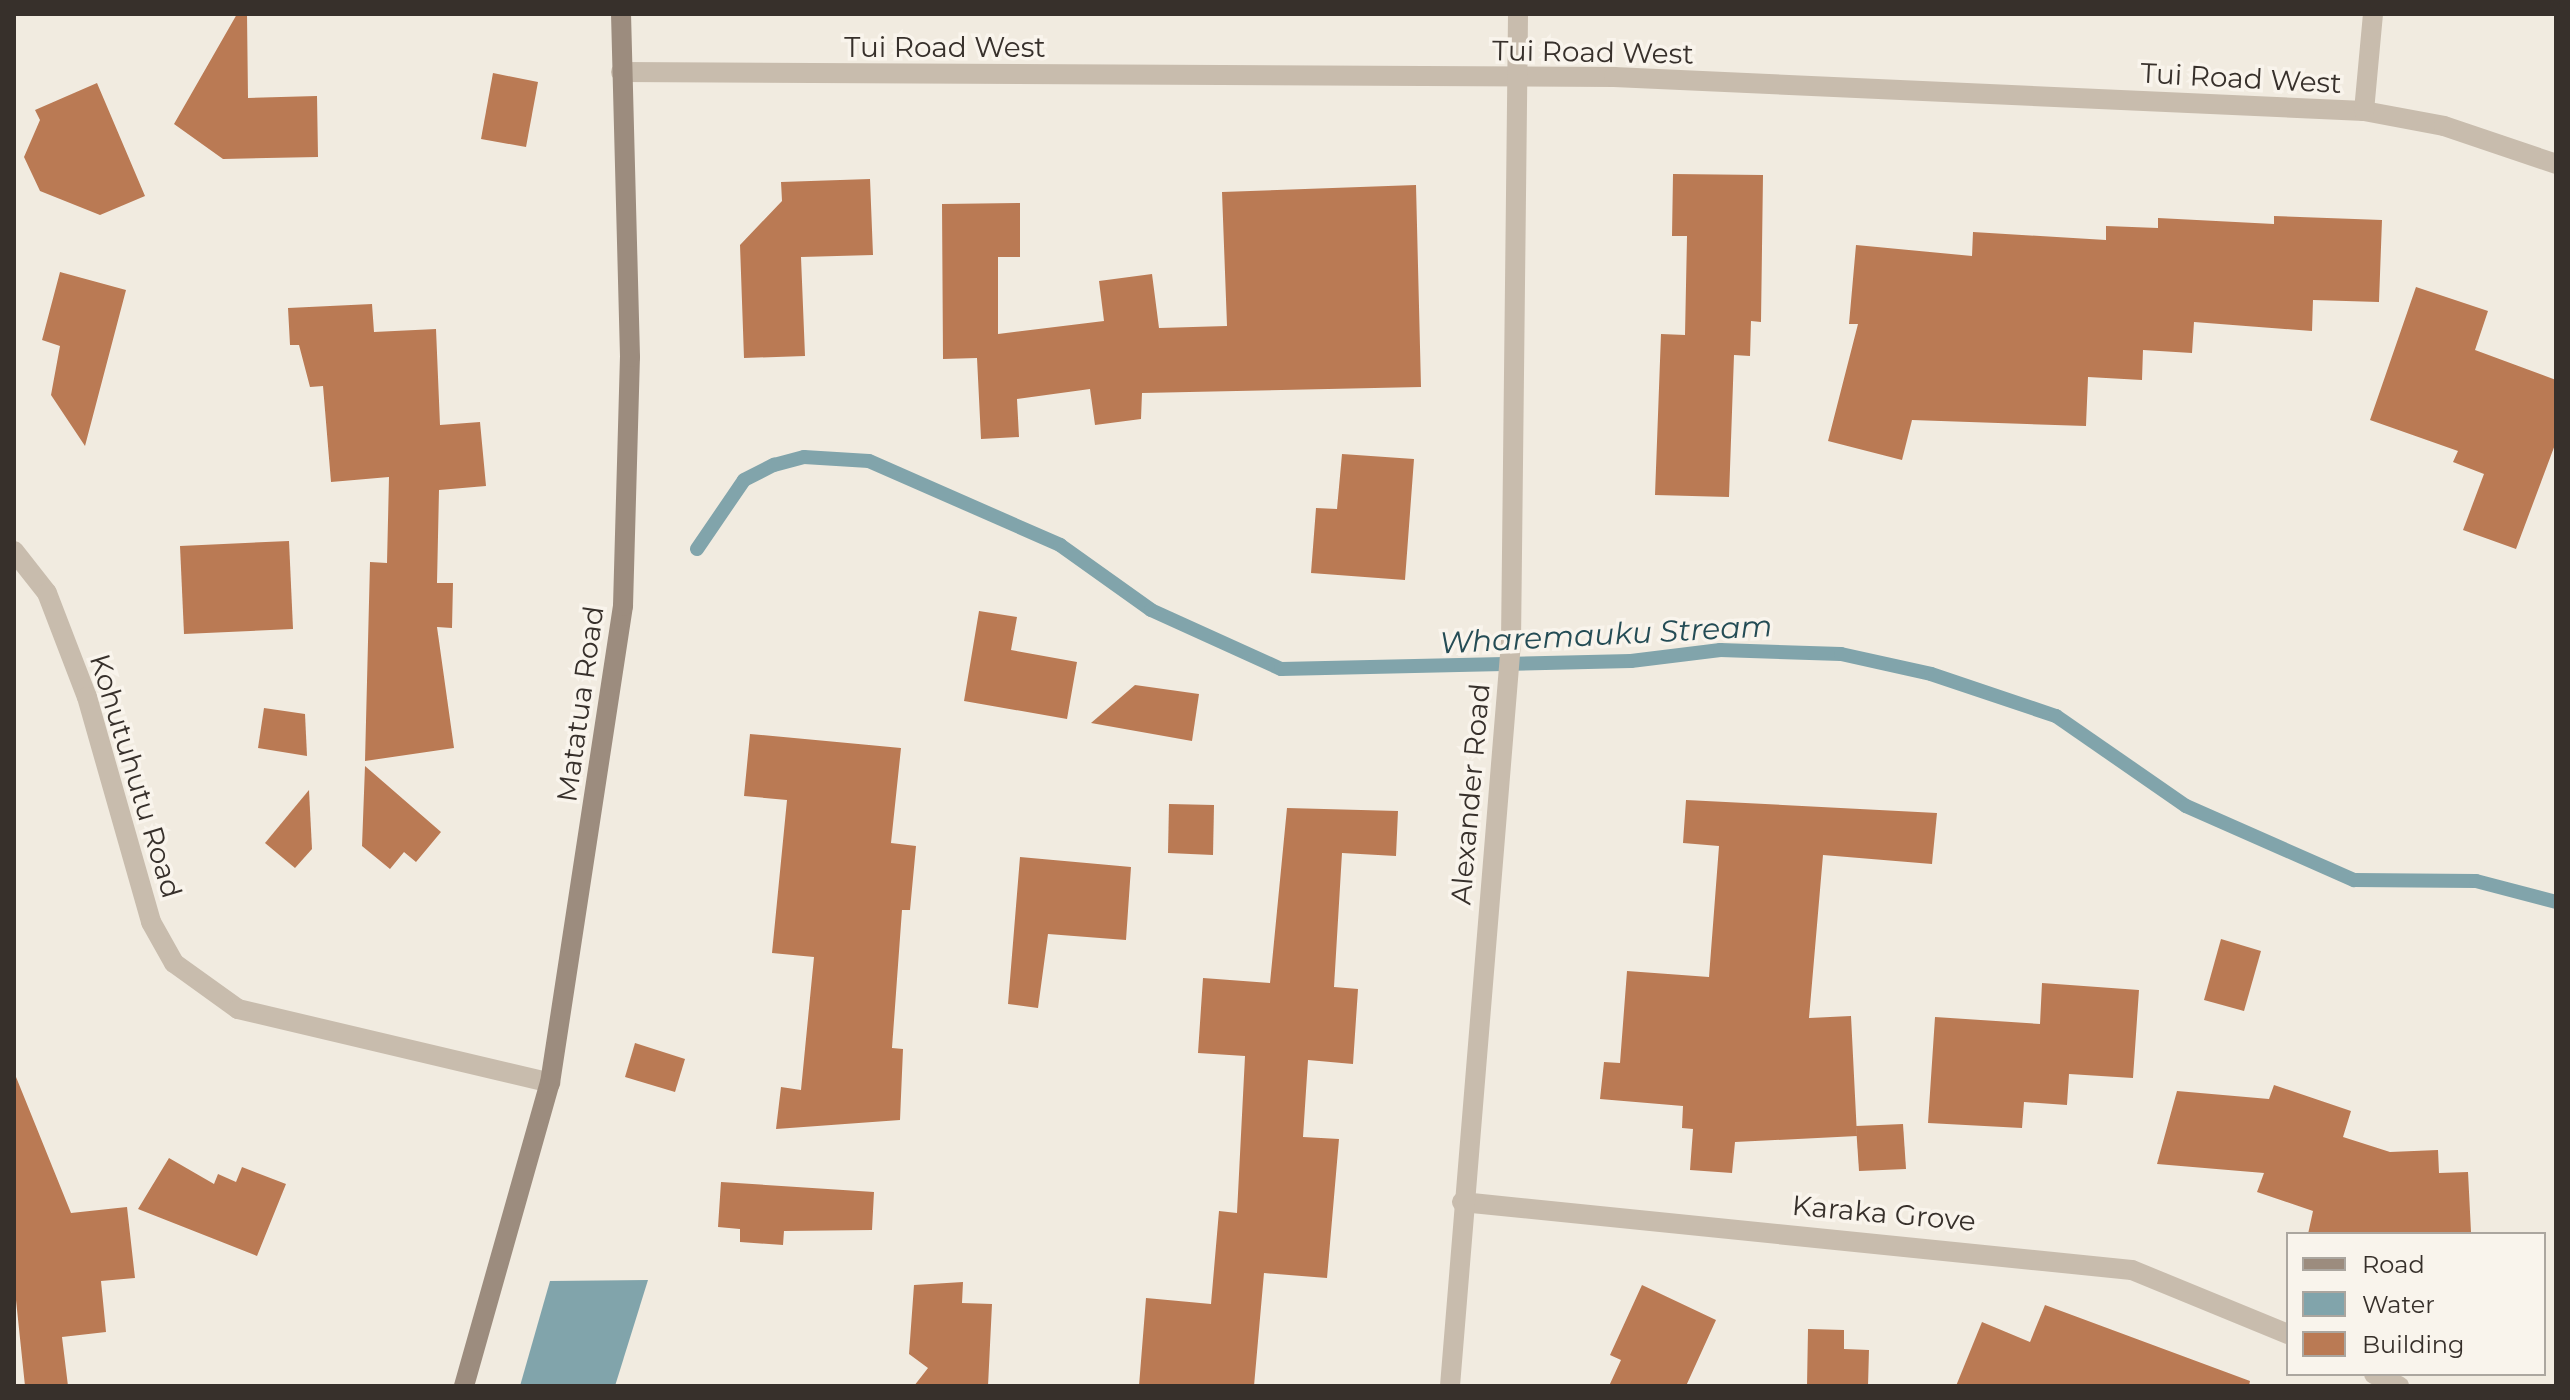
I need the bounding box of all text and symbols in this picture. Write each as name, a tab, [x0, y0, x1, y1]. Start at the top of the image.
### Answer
street label: Tui Road West	[844, 30, 1046, 64]
street label: Tui Road West	[1492, 33, 1694, 71]
street label: Tui Road West	[2140, 56, 2342, 100]
street label: Matatua Road	[550, 604, 610, 804]
water label: Wharemauku Stream	[1439, 608, 1773, 662]
street label: Kohutuhutu Road	[83, 650, 189, 902]
street label: Alexander Road	[1444, 682, 1496, 906]
street label: Karaka Grove	[1791, 1188, 1977, 1238]
legend	[2286, 1232, 2546, 1376]
text: Road	[2362, 1250, 2425, 1279]
text: Water	[2362, 1290, 2435, 1319]
text: Building	[2362, 1330, 2465, 1359]

